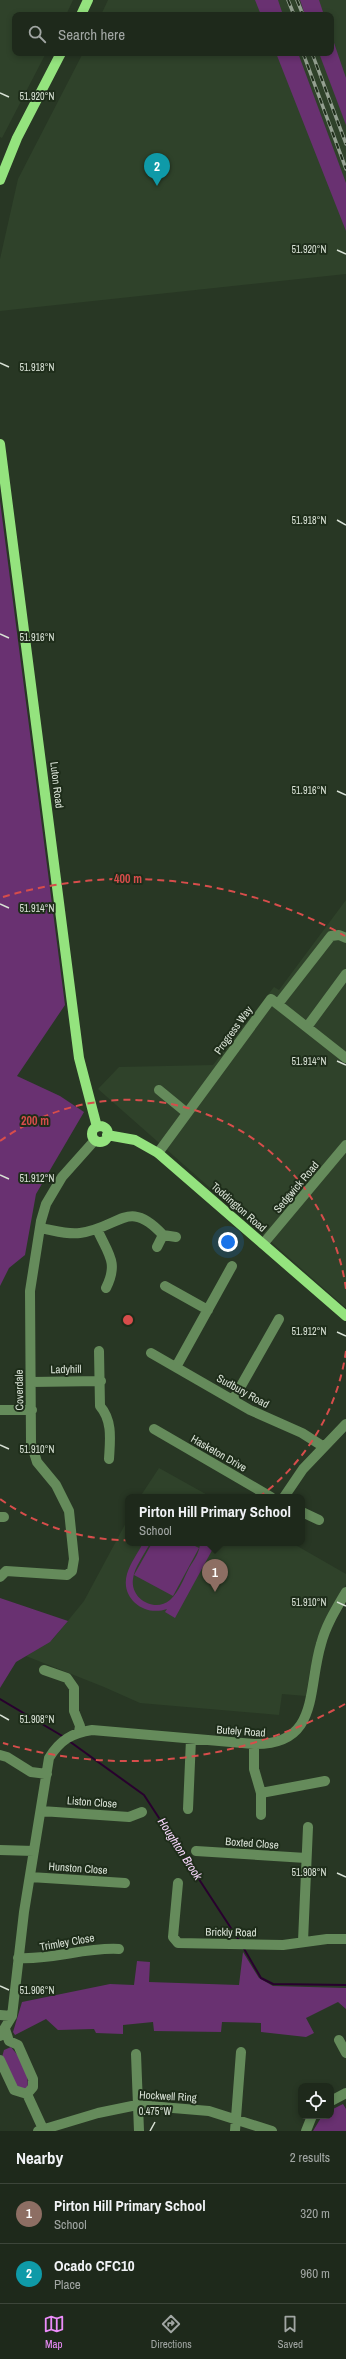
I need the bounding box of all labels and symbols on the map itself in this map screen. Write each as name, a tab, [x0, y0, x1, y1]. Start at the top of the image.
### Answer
text: 51.920°N	[20, 90, 55, 103]
pin: 2	[144, 153, 170, 186]
text: 51.920°N	[292, 243, 327, 256]
text: 51.918°N	[20, 361, 55, 374]
text: 51.918°N	[292, 514, 327, 527]
text: 51.916°N	[20, 631, 55, 644]
street label: Luton Road	[47, 761, 67, 809]
text: 51.916°N	[292, 784, 327, 797]
text: 400 m	[114, 871, 142, 887]
text: 51.914°N	[20, 902, 55, 915]
street label: Progress Way	[211, 1003, 255, 1057]
text: 51.914°N	[292, 1055, 327, 1068]
text: 200 m	[21, 1113, 49, 1129]
street label: Sedgwick Road	[270, 1158, 322, 1216]
text: 51.912°N	[20, 1172, 55, 1185]
street label: Toddington Road	[208, 1179, 270, 1235]
your location	[218, 1232, 238, 1252]
centre of rings	[121, 1313, 135, 1327]
text: 51.912°N	[292, 1325, 327, 1338]
street label: Ladyhill	[50, 1362, 82, 1376]
street label: Coverdale	[12, 1369, 26, 1411]
street label: Sudbury Road	[214, 1371, 272, 1411]
street label: Hasketon Drive	[189, 1431, 249, 1475]
text: 51.910°N	[20, 1443, 55, 1456]
pin: 1	[202, 1559, 228, 1592]
text: 51.910°N	[292, 1596, 327, 1609]
text: 51.908°N	[20, 1713, 55, 1726]
street label: Butely Road	[216, 1722, 266, 1740]
street label: Liston Close	[67, 1793, 117, 1811]
water label: Houghton Brook	[154, 1815, 207, 1884]
street label: Boxted Close	[225, 1834, 279, 1852]
street label: Hunston Close	[48, 1859, 108, 1877]
text: 51.908°N	[292, 1866, 327, 1879]
street label: Brickly Road	[205, 1925, 257, 1939]
street label: Trimley Close	[39, 1930, 95, 1954]
text: 51.906°N	[20, 1984, 55, 1997]
street label: Hockwell Ring	[139, 2088, 197, 2104]
text: 0.475°W	[139, 2105, 171, 2118]

